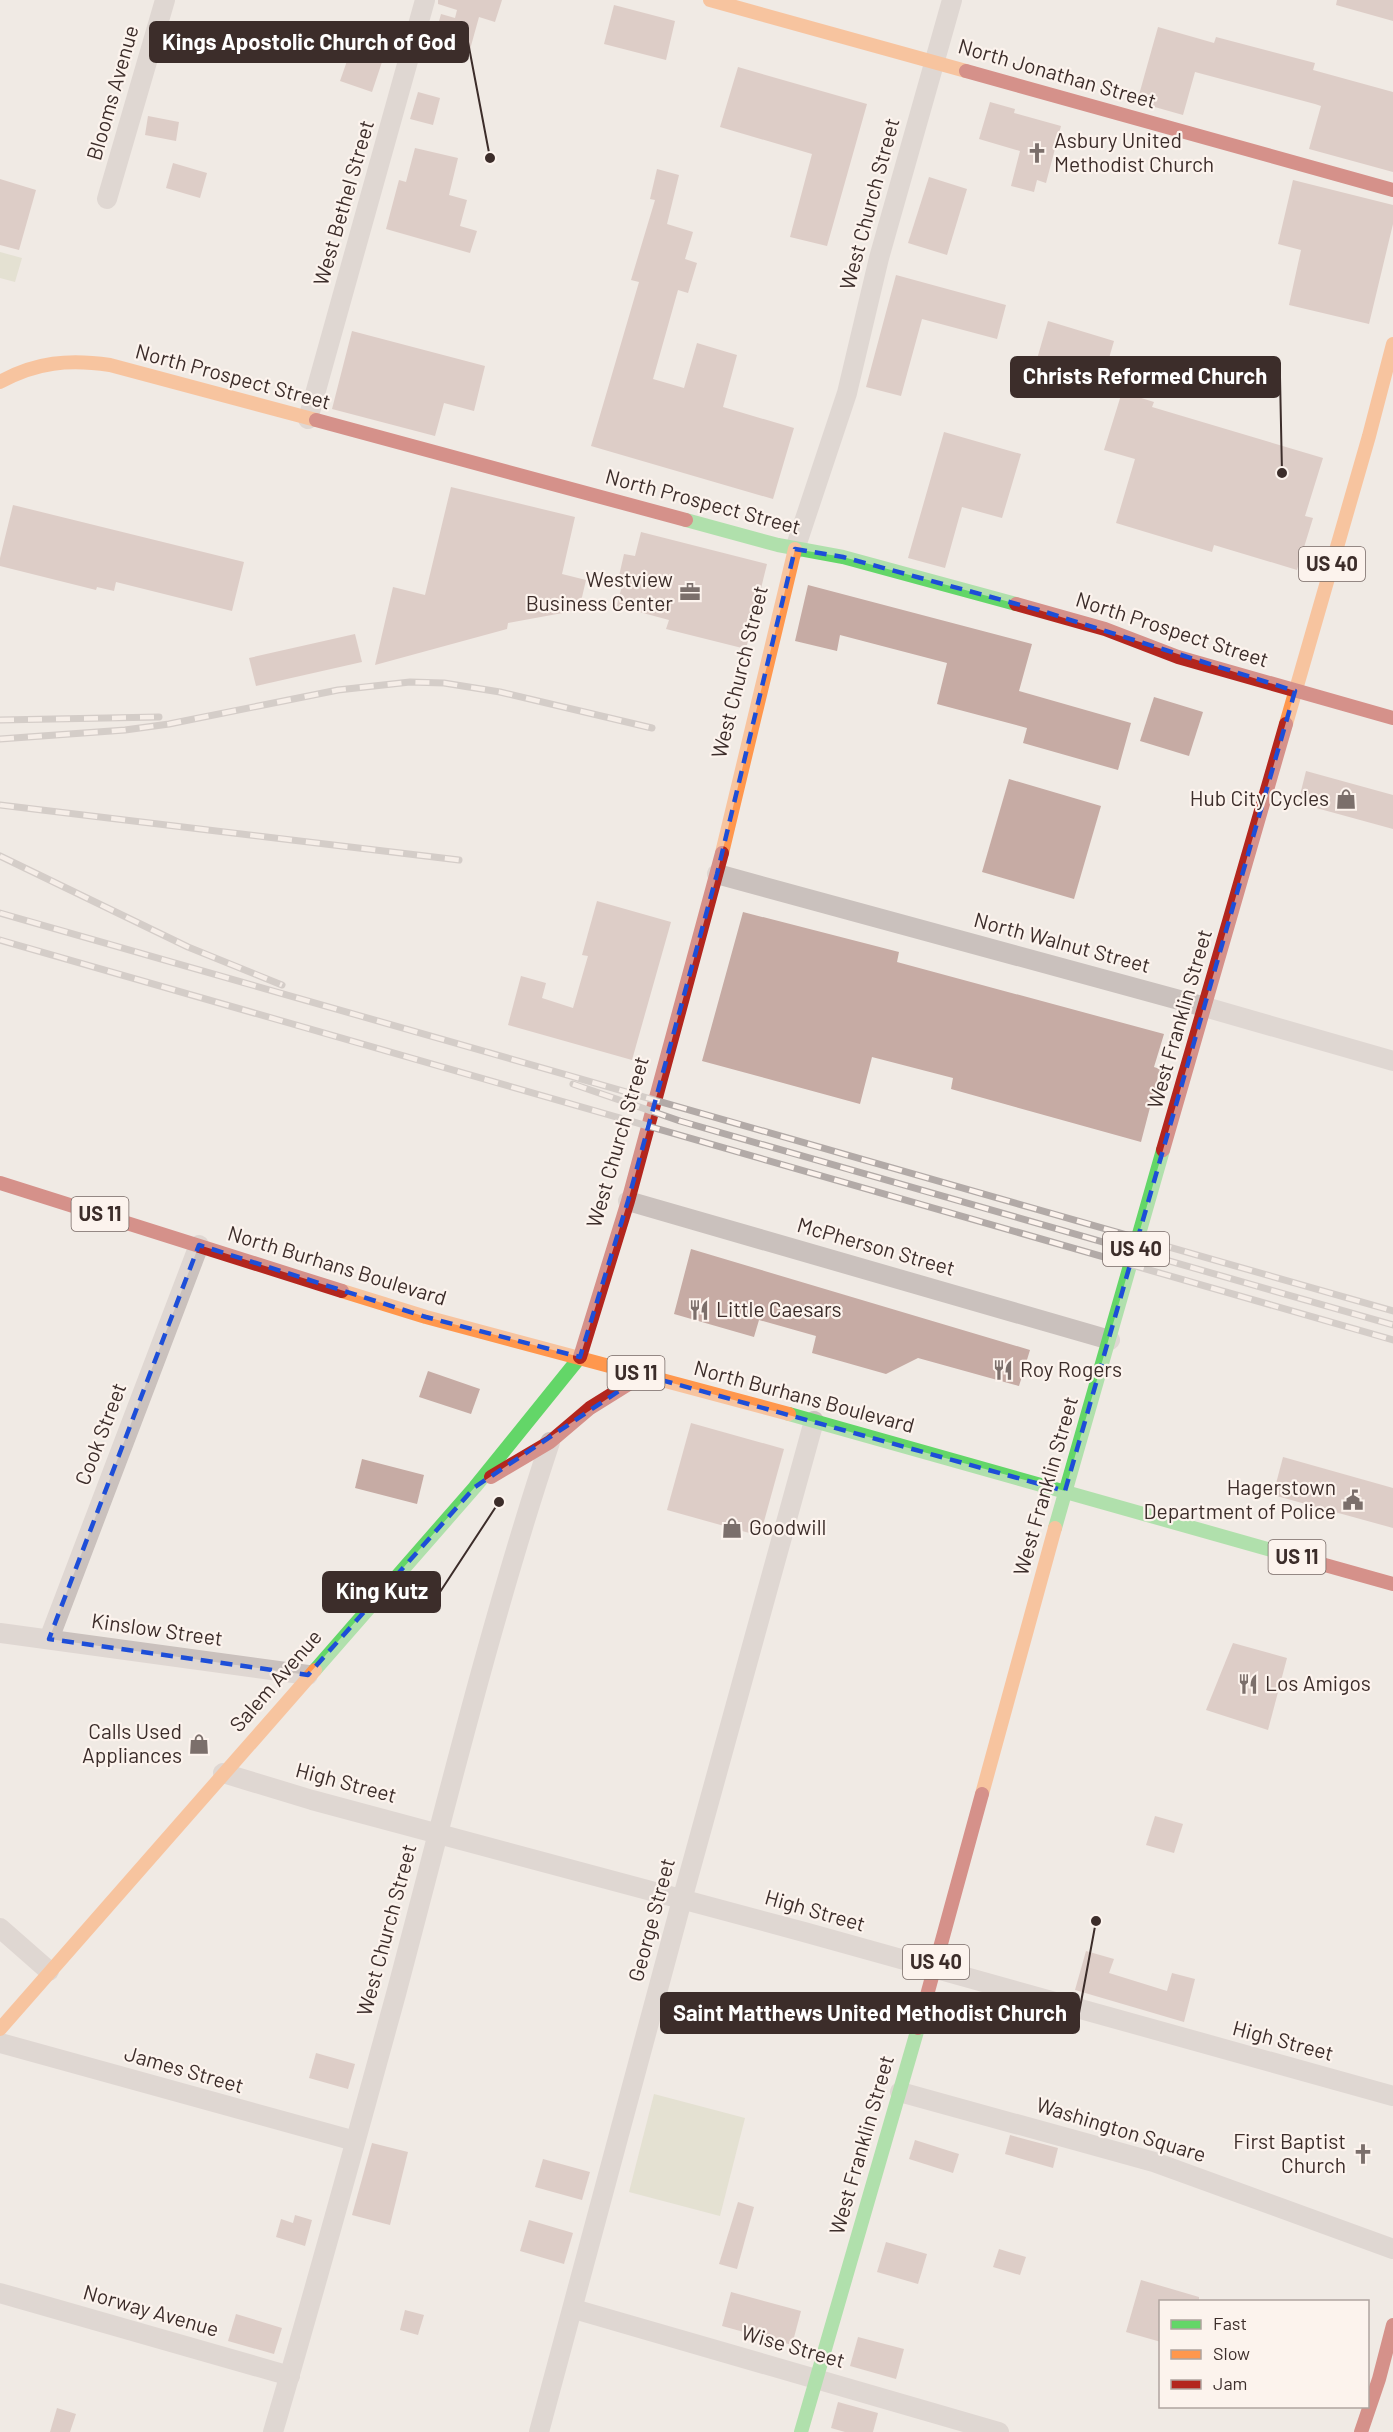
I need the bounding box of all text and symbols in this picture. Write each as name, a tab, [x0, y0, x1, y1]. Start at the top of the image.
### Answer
street label: Blooms Avenue	[80, 22, 143, 163]
callout: Kings Apostolic Church of God	[150, 22, 468, 62]
text: Kings Apostolic Church of God	[162, 28, 456, 54]
street label: North Jonathan Street	[956, 32, 1159, 113]
street label: West Church Street	[834, 115, 904, 292]
street label: West Bethel Street	[307, 117, 378, 288]
place label: Asbury United Methodist Church	[1054, 127, 1214, 176]
church icon: Asbury United Methodist Church	[1025, 141, 1049, 165]
street label: North Prospect Street	[133, 337, 334, 414]
callout: Christs Reformed Church	[1011, 357, 1280, 397]
text: Christs Reformed Church	[1023, 362, 1267, 388]
street label: North Prospect Street	[603, 462, 804, 539]
road number: US 40	[1299, 547, 1365, 581]
place label: Westview Business Center	[526, 566, 673, 615]
office icon: Westview Business Center	[678, 580, 702, 604]
street label: West Church Street	[705, 583, 772, 761]
street label: North Prospect Street	[1073, 586, 1272, 672]
place label: Hub City Cycles	[1190, 785, 1329, 810]
shop icon: Hub City Cycles	[1334, 787, 1358, 811]
street label: North Walnut Street	[972, 906, 1153, 977]
street label: West Franklin Street	[1141, 926, 1216, 1111]
street label: West Church Street	[580, 1053, 653, 1230]
road number: US 11	[72, 1197, 128, 1231]
street label: McPherson Street	[795, 1211, 958, 1280]
street label: North Burhans Boulevard	[225, 1219, 450, 1310]
road number: US 40	[1103, 1232, 1169, 1266]
place label: Little Caesars	[716, 1296, 842, 1321]
restaurant icon: Little Caesars	[687, 1298, 711, 1322]
street label: North Burhans Boulevard	[691, 1354, 917, 1437]
road number: US 11	[608, 1356, 664, 1390]
place label: Roy Rogers	[1020, 1356, 1122, 1381]
restaurant icon: Roy Rogers	[991, 1358, 1015, 1382]
street label: Cook Street	[69, 1379, 131, 1488]
street label: West Franklin Street	[1007, 1393, 1082, 1578]
place label: Hagerstown Department of Police	[1144, 1474, 1336, 1523]
public building icon: Hagerstown Department of Police	[1341, 1488, 1365, 1512]
place label: Goodwill	[749, 1514, 826, 1539]
shop icon: Goodwill	[720, 1516, 744, 1540]
road number: US 11	[1268, 1540, 1326, 1574]
callout: King Kutz	[323, 1572, 440, 1612]
text: King Kutz	[336, 1577, 428, 1603]
street label: Kinslow Street	[90, 1607, 224, 1650]
street label: Salem Avenue	[224, 1624, 326, 1736]
place label: Los Amigos	[1265, 1670, 1371, 1695]
restaurant icon: Los Amigos	[1236, 1672, 1260, 1696]
place label: Calls Used Appliances	[82, 1718, 182, 1767]
shop icon: Calls Used Appliances	[187, 1732, 211, 1756]
street label: High Street	[293, 1756, 399, 1807]
street label: West Church Street	[351, 1841, 421, 2018]
street label: George Street	[622, 1855, 679, 1984]
street label: High Street	[762, 1883, 868, 1936]
road number: US 40	[903, 1945, 969, 1979]
callout: Saint Matthews United Methodist Church	[661, 1993, 1079, 2033]
text: Saint Matthews United Methodist Church	[673, 1999, 1067, 2025]
street label: High Street	[1230, 2014, 1336, 2065]
street label: James Street	[122, 2040, 247, 2097]
street label: West Franklin Street	[823, 2052, 898, 2237]
street label: Washington Square	[1033, 2091, 1209, 2166]
place label: First Baptist Church	[1233, 2128, 1346, 2177]
church icon: First Baptist Church	[1351, 2142, 1375, 2166]
street label: Norway Avenue	[81, 2278, 222, 2341]
legend	[1159, 2300, 1369, 2408]
text: Fast	[1213, 2312, 1247, 2334]
street label: Wise Street	[739, 2319, 848, 2372]
text: Slow	[1213, 2342, 1250, 2364]
text: Jam	[1213, 2372, 1247, 2394]

